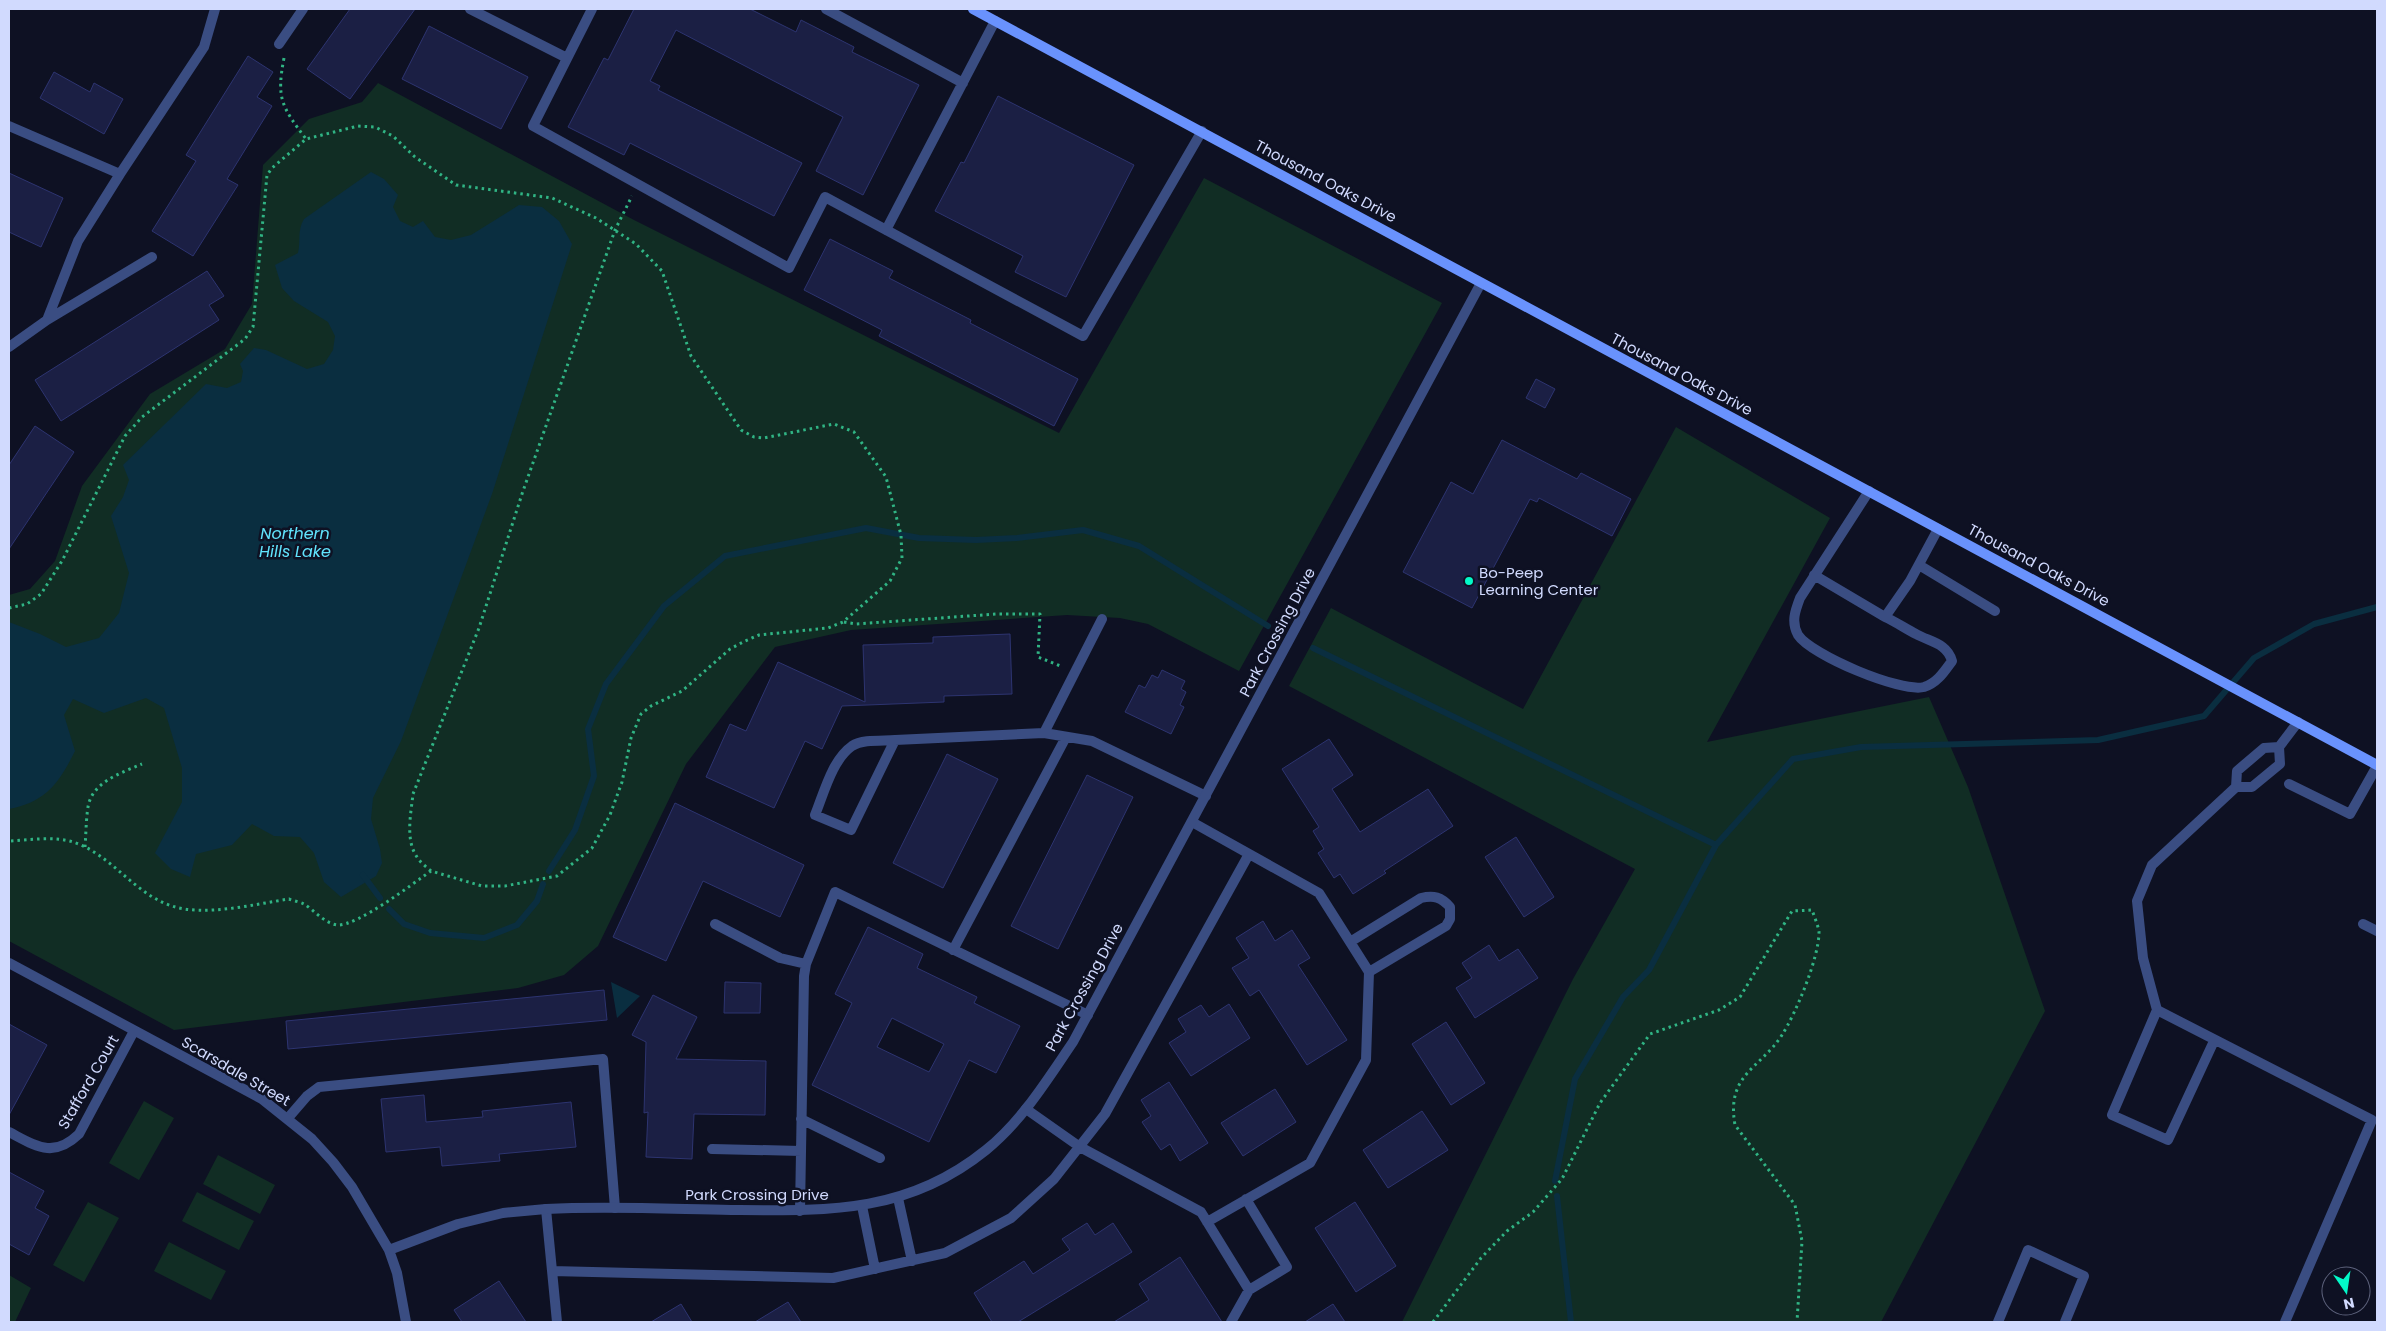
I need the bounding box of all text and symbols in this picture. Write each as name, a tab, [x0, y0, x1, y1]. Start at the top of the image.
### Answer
street label: Thousand Oaks Drive	[1251, 135, 1401, 227]
street label: Thousand Oaks Drive	[1607, 328, 1757, 420]
street label: Thousand Oaks Drive	[1964, 519, 2114, 611]
water label: Northern Hills Lake	[259, 522, 331, 563]
place label: Bo-Peep Learning Center	[1479, 562, 1599, 600]
street label: Park Crossing Drive	[1234, 564, 1320, 700]
marker: Bo-Peep Learning Center	[1463, 575, 1475, 587]
street label: Park Crossing Drive	[1040, 919, 1128, 1055]
street label: Stafford Court	[53, 1031, 123, 1133]
street label: Scarsdale Street	[178, 1031, 294, 1111]
street label: Park Crossing Drive	[685, 1184, 829, 1205]
north arrow	[2321, 1266, 2371, 1316]
text: N	[2342, 1293, 2356, 1315]

